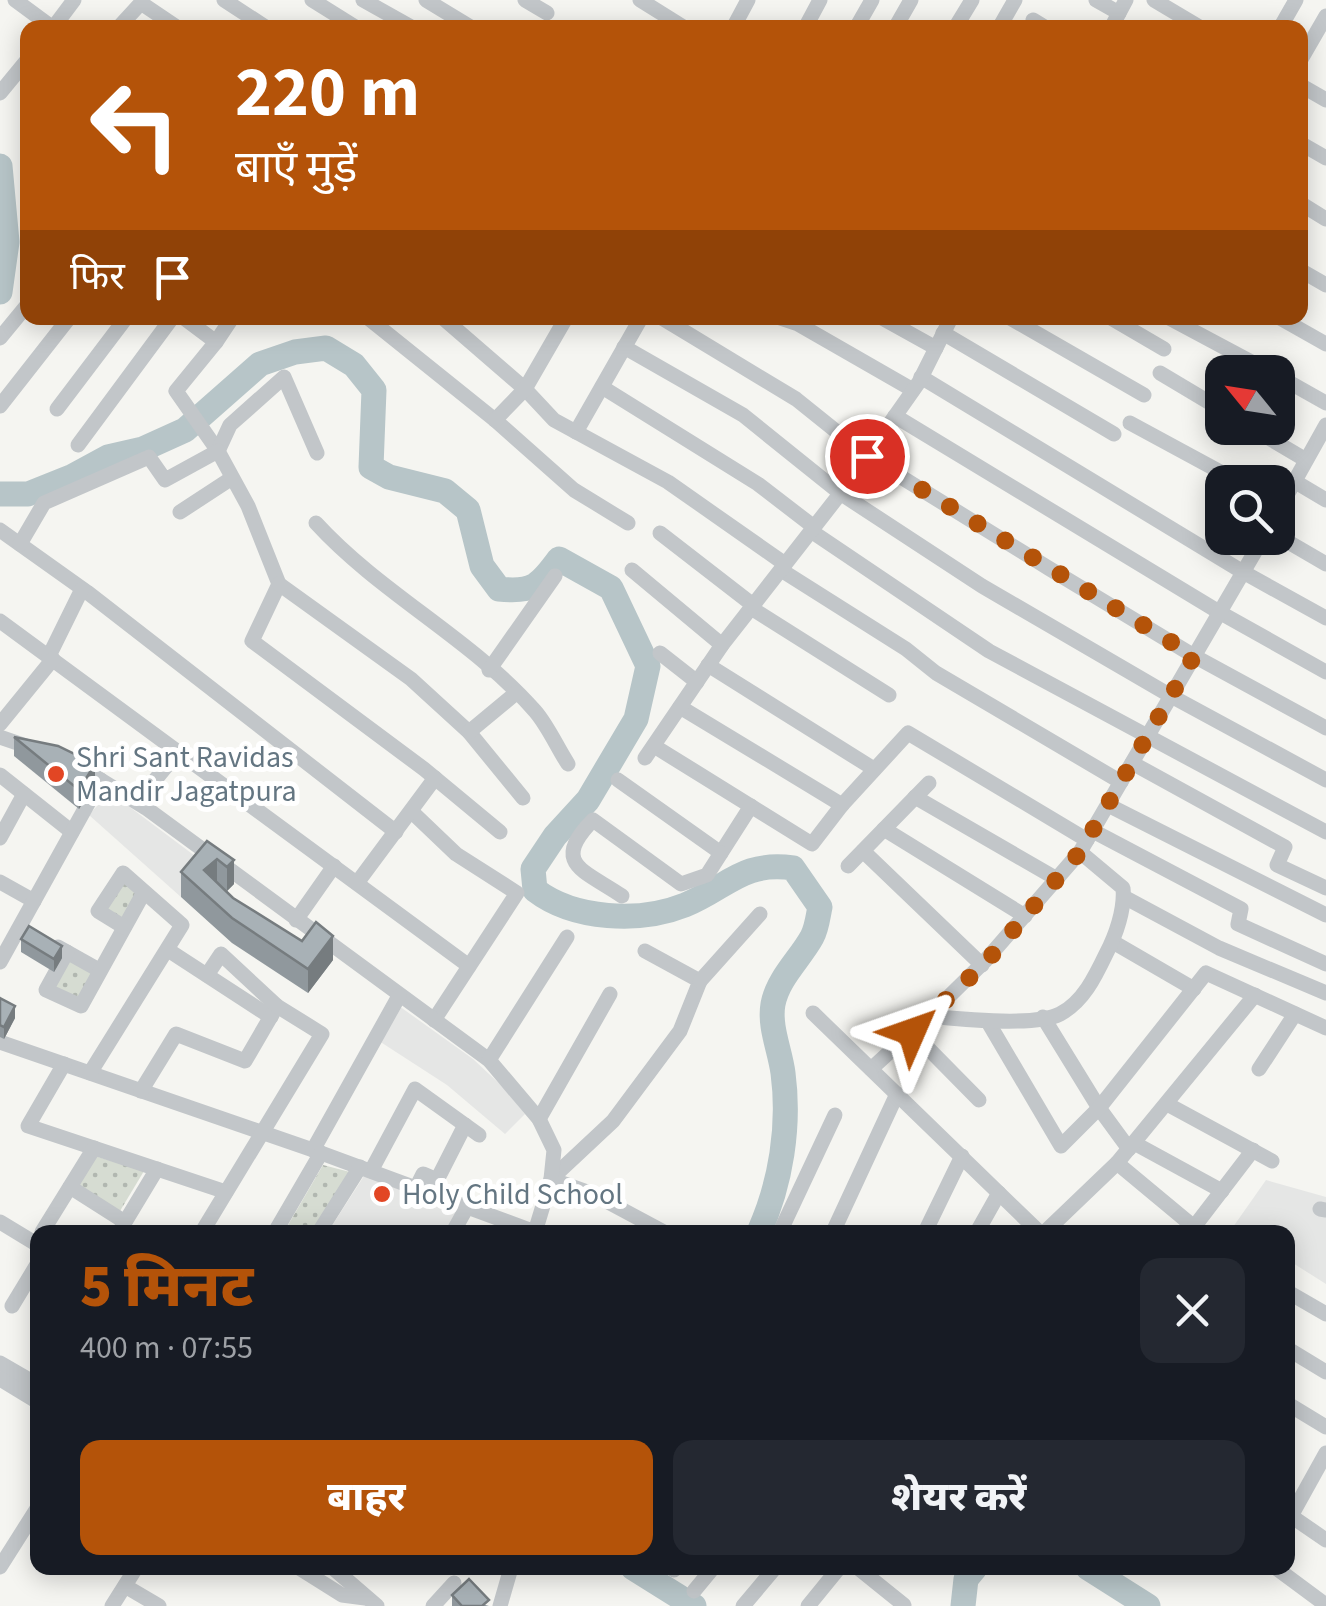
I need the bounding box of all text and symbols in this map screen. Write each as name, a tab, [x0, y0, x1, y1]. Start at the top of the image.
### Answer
text: 220 m	[235, 43, 420, 143]
icon: left	[70, 60, 200, 190]
text: बाएँ मुड़ें	[235, 136, 357, 200]
text: फिर	[70, 250, 125, 304]
icon: arrive	[145, 250, 200, 305]
north arrow	[1205, 355, 1295, 445]
map controls	[1205, 355, 1295, 555]
pin	[825, 414, 910, 499]
icon: arrive	[840, 429, 895, 484]
button: search	[1205, 465, 1295, 555]
place label: Shri Sant Ravidas Mandir Jagatpura	[76, 736, 297, 813]
marker: Shri Sant Ravidas Mandir Jagatpura	[45, 763, 67, 785]
position arrow	[860, 980, 964, 1084]
place label: Holy Child School	[402, 1173, 623, 1216]
marker: Holy Child School	[371, 1183, 393, 1205]
text: 5 मिनट	[80, 1245, 253, 1330]
button: close	[1140, 1258, 1245, 1363]
text: 400 m · 07:55	[80, 1325, 253, 1371]
button: बाहर	[80, 1440, 653, 1555]
button: शेयर करें	[673, 1440, 1245, 1555]

